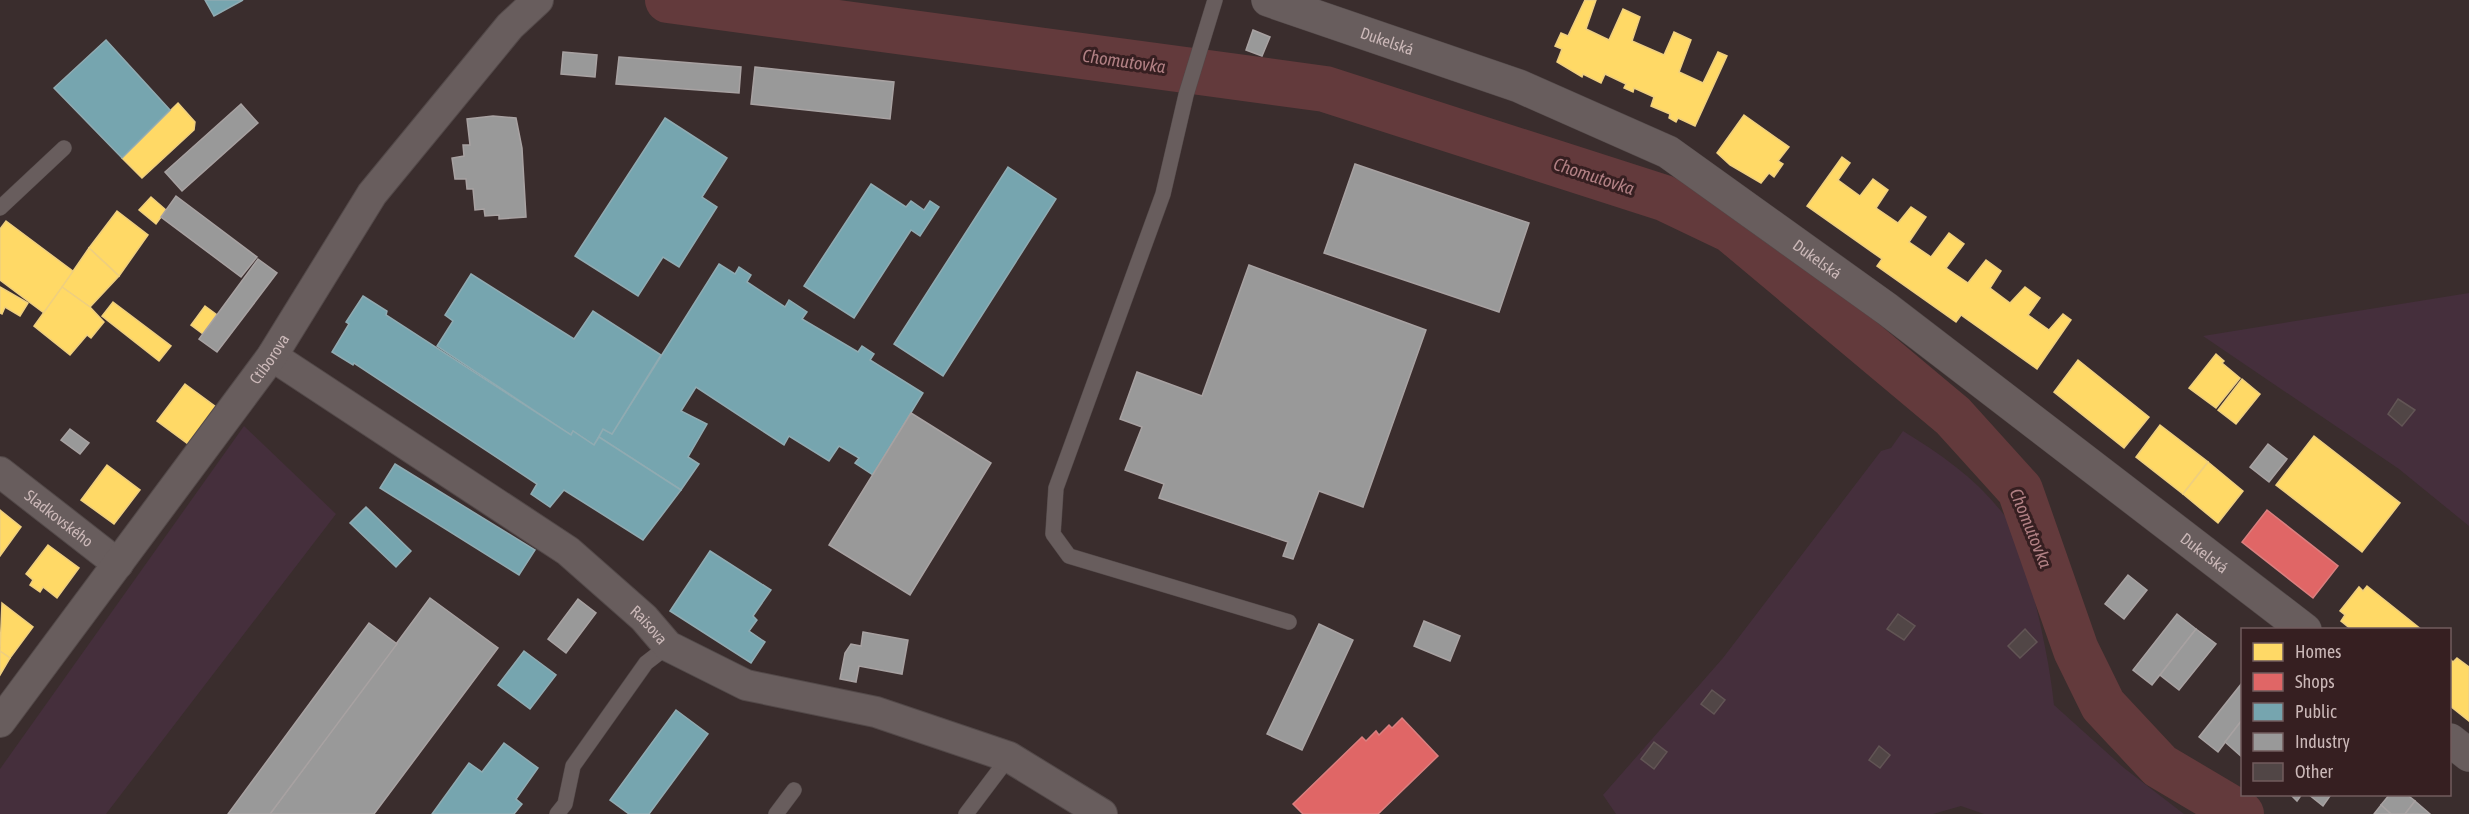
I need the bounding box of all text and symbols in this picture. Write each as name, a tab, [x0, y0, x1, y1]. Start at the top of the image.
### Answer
street label: Dukelská	[1358, 23, 1416, 58]
water label: Chomutovka	[1081, 45, 1167, 77]
water label: Chomutovka	[1551, 153, 1638, 199]
street label: Dukelská	[1790, 236, 1845, 282]
street label: Ctiborova	[245, 331, 292, 387]
water label: Chomutovka	[2006, 485, 2057, 571]
street label: Sladkovského	[21, 486, 97, 550]
street label: Dukelská	[2177, 529, 2232, 577]
street label: Raisova	[627, 601, 671, 648]
legend	[2241, 628, 2451, 796]
text: Homes	[2295, 641, 2341, 662]
text: Shops	[2295, 671, 2335, 692]
text: Public	[2295, 701, 2337, 722]
text: Industry	[2295, 731, 2350, 752]
text: Other	[2295, 761, 2334, 782]

